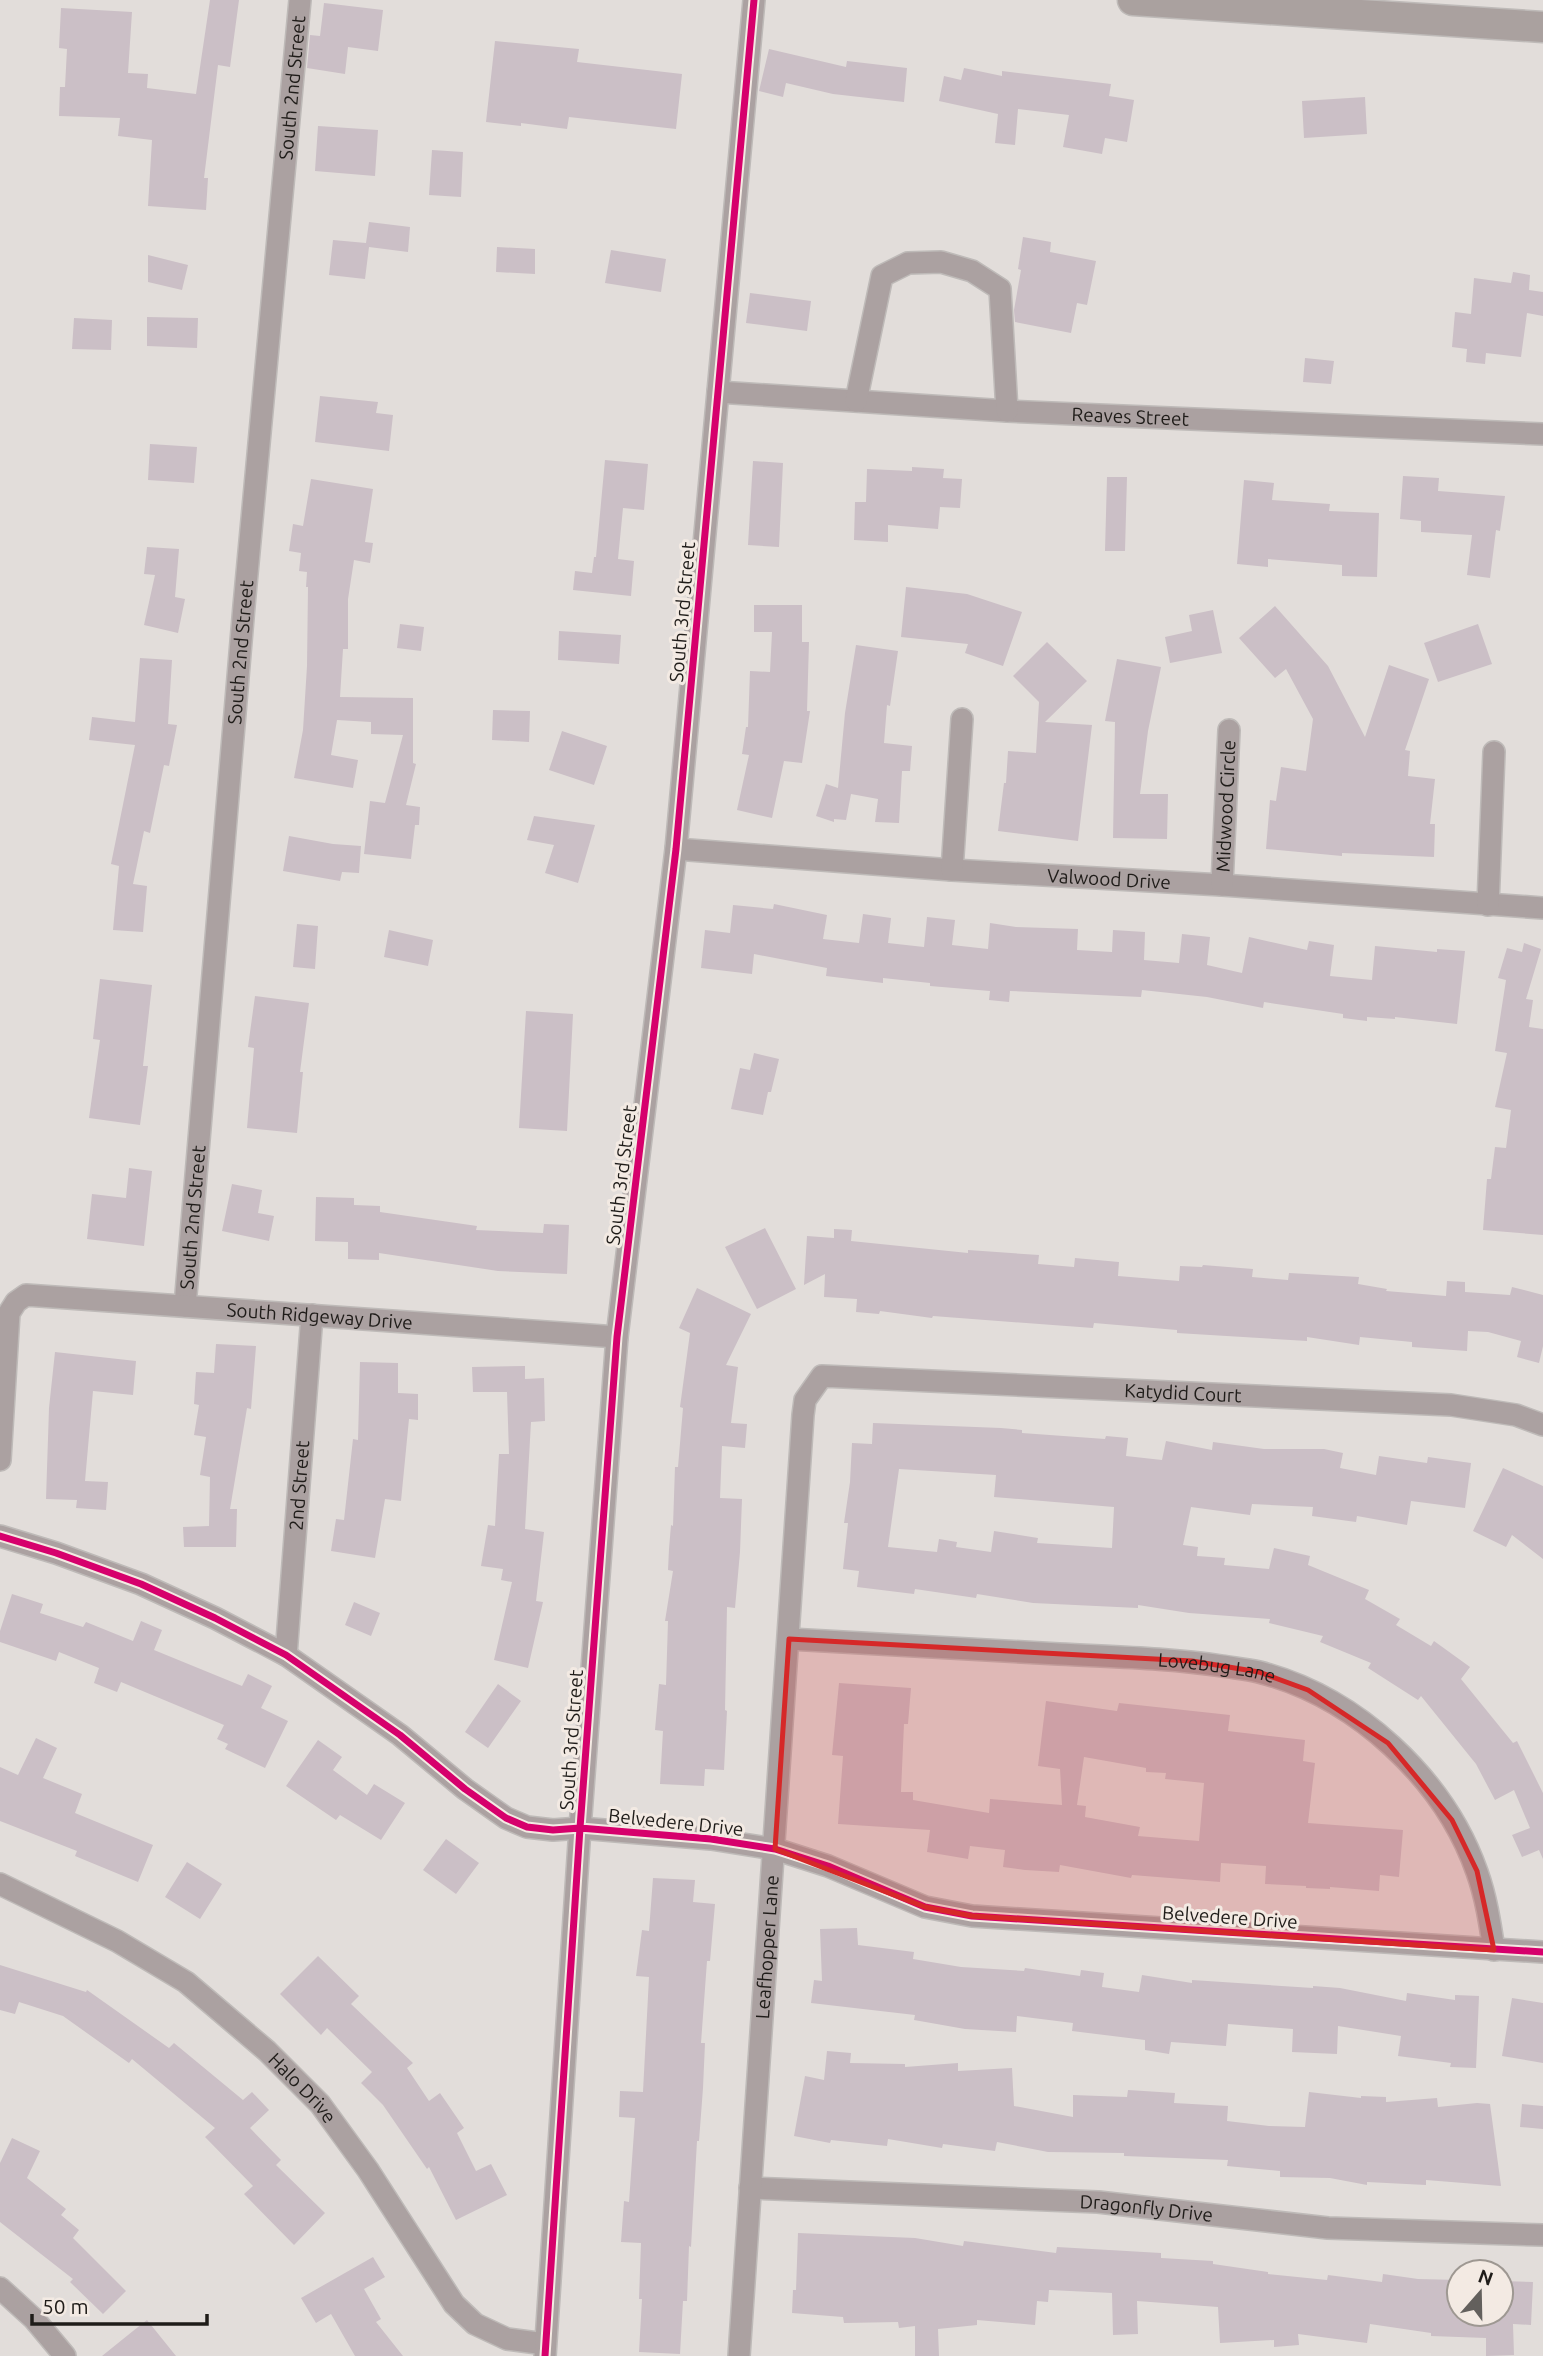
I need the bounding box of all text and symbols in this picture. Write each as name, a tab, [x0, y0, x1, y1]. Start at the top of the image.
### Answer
street label: South 2nd Street	[274, 14, 310, 161]
street label: Reaves Street	[1071, 403, 1190, 430]
street label: South 3rd Street	[665, 540, 699, 683]
street label: South 2nd Street	[223, 579, 257, 725]
street label: Midwood Circle	[1212, 739, 1240, 873]
street label: Valwood Drive	[1046, 864, 1171, 893]
street label: South 3rd Street	[601, 1103, 641, 1246]
street label: South 2nd Street	[175, 1144, 210, 1290]
street label: South Ridgeway Drive	[226, 1298, 414, 1333]
street label: Katydid Court	[1124, 1379, 1243, 1406]
street label: 2nd Street	[285, 1439, 313, 1531]
street label: Lovebug Lane	[1157, 1648, 1278, 1687]
street label: South 3rd Street	[555, 1668, 587, 1811]
street label: Belvedere Drive	[607, 1804, 745, 1840]
street label: Leafhopper Lane	[751, 1874, 783, 2020]
street label: Belvedere Drive	[1162, 1901, 1298, 1933]
street label: Halo Drive	[264, 2048, 341, 2127]
street label: Dragonfly Drive	[1079, 2190, 1214, 2226]
north arrow	[1445, 2258, 1515, 2328]
text: N	[1475, 2264, 1496, 2290]
scale bar	[32, 2282, 206, 2326]
text: 50 m	[42, 2294, 89, 2318]

